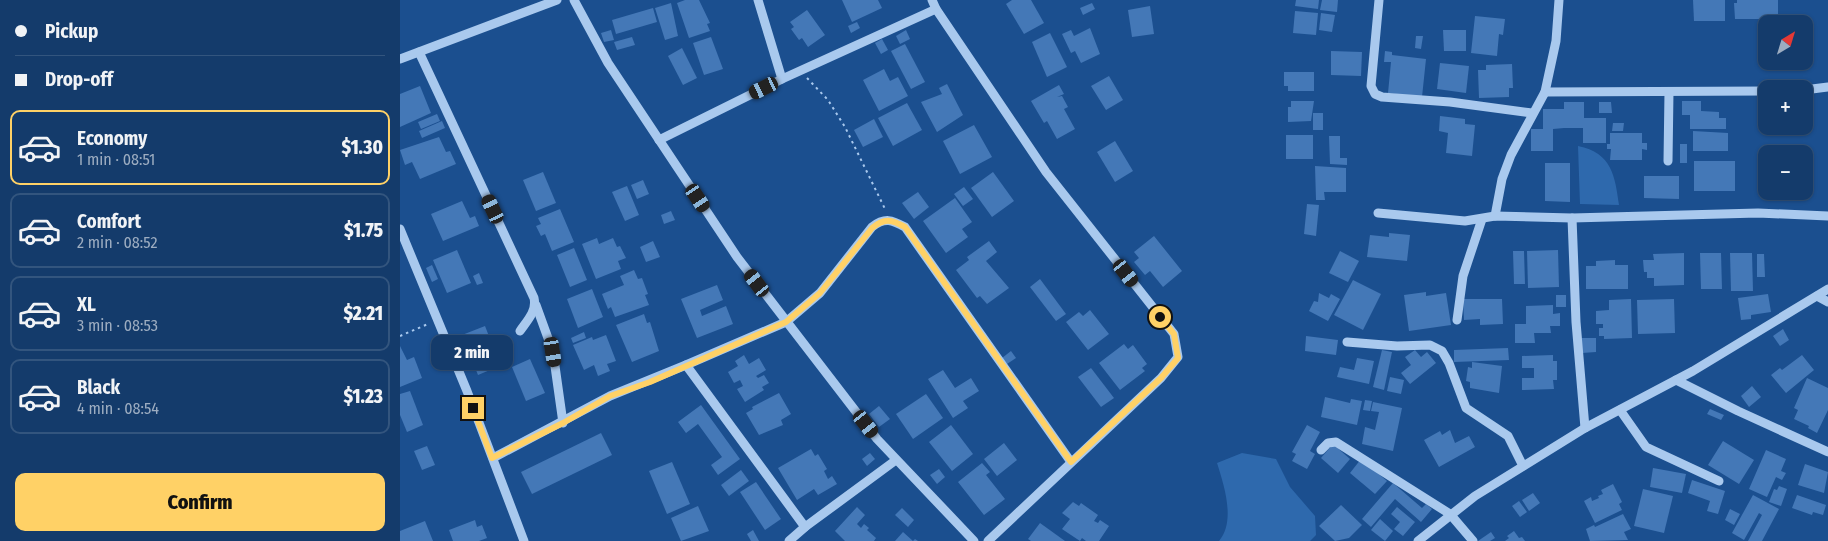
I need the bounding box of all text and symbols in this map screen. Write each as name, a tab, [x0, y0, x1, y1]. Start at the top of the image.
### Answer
north arrow	[1758, 15, 1812, 70]
map controls	[1758, 15, 1813, 200]
text: Pickup	[45, 20, 98, 43]
text: Drop-off	[45, 68, 113, 91]
car	[747, 75, 780, 101]
button: +	[1758, 80, 1813, 135]
icon: car	[17, 125, 62, 170]
text: Economy	[77, 127, 147, 150]
text: $1.30	[342, 136, 383, 159]
button: −	[1758, 145, 1813, 200]
text: 1 min · 08:51	[77, 150, 155, 169]
car	[683, 181, 712, 215]
car	[479, 192, 506, 226]
icon: car	[17, 208, 62, 253]
text: Comfort	[77, 210, 141, 233]
text: $1.75	[344, 219, 383, 242]
text: 2 min · 08:52	[77, 233, 158, 252]
car	[1110, 257, 1141, 289]
car	[741, 267, 772, 299]
icon: car	[17, 291, 62, 336]
text: XL	[77, 293, 96, 316]
text: $2.21	[343, 302, 383, 325]
route start	[1149, 306, 1171, 328]
text: 3 min · 08:53	[77, 316, 158, 335]
callout: 2 min	[432, 336, 514, 370]
car	[543, 336, 562, 368]
text: 2 min	[454, 343, 490, 362]
icon: car	[17, 374, 62, 419]
text: Black	[77, 376, 120, 399]
text: $1.23	[343, 385, 383, 408]
route end	[462, 397, 484, 419]
text: 4 min · 08:54	[77, 399, 159, 418]
car	[850, 408, 881, 440]
button: Confirm	[15, 473, 385, 531]

